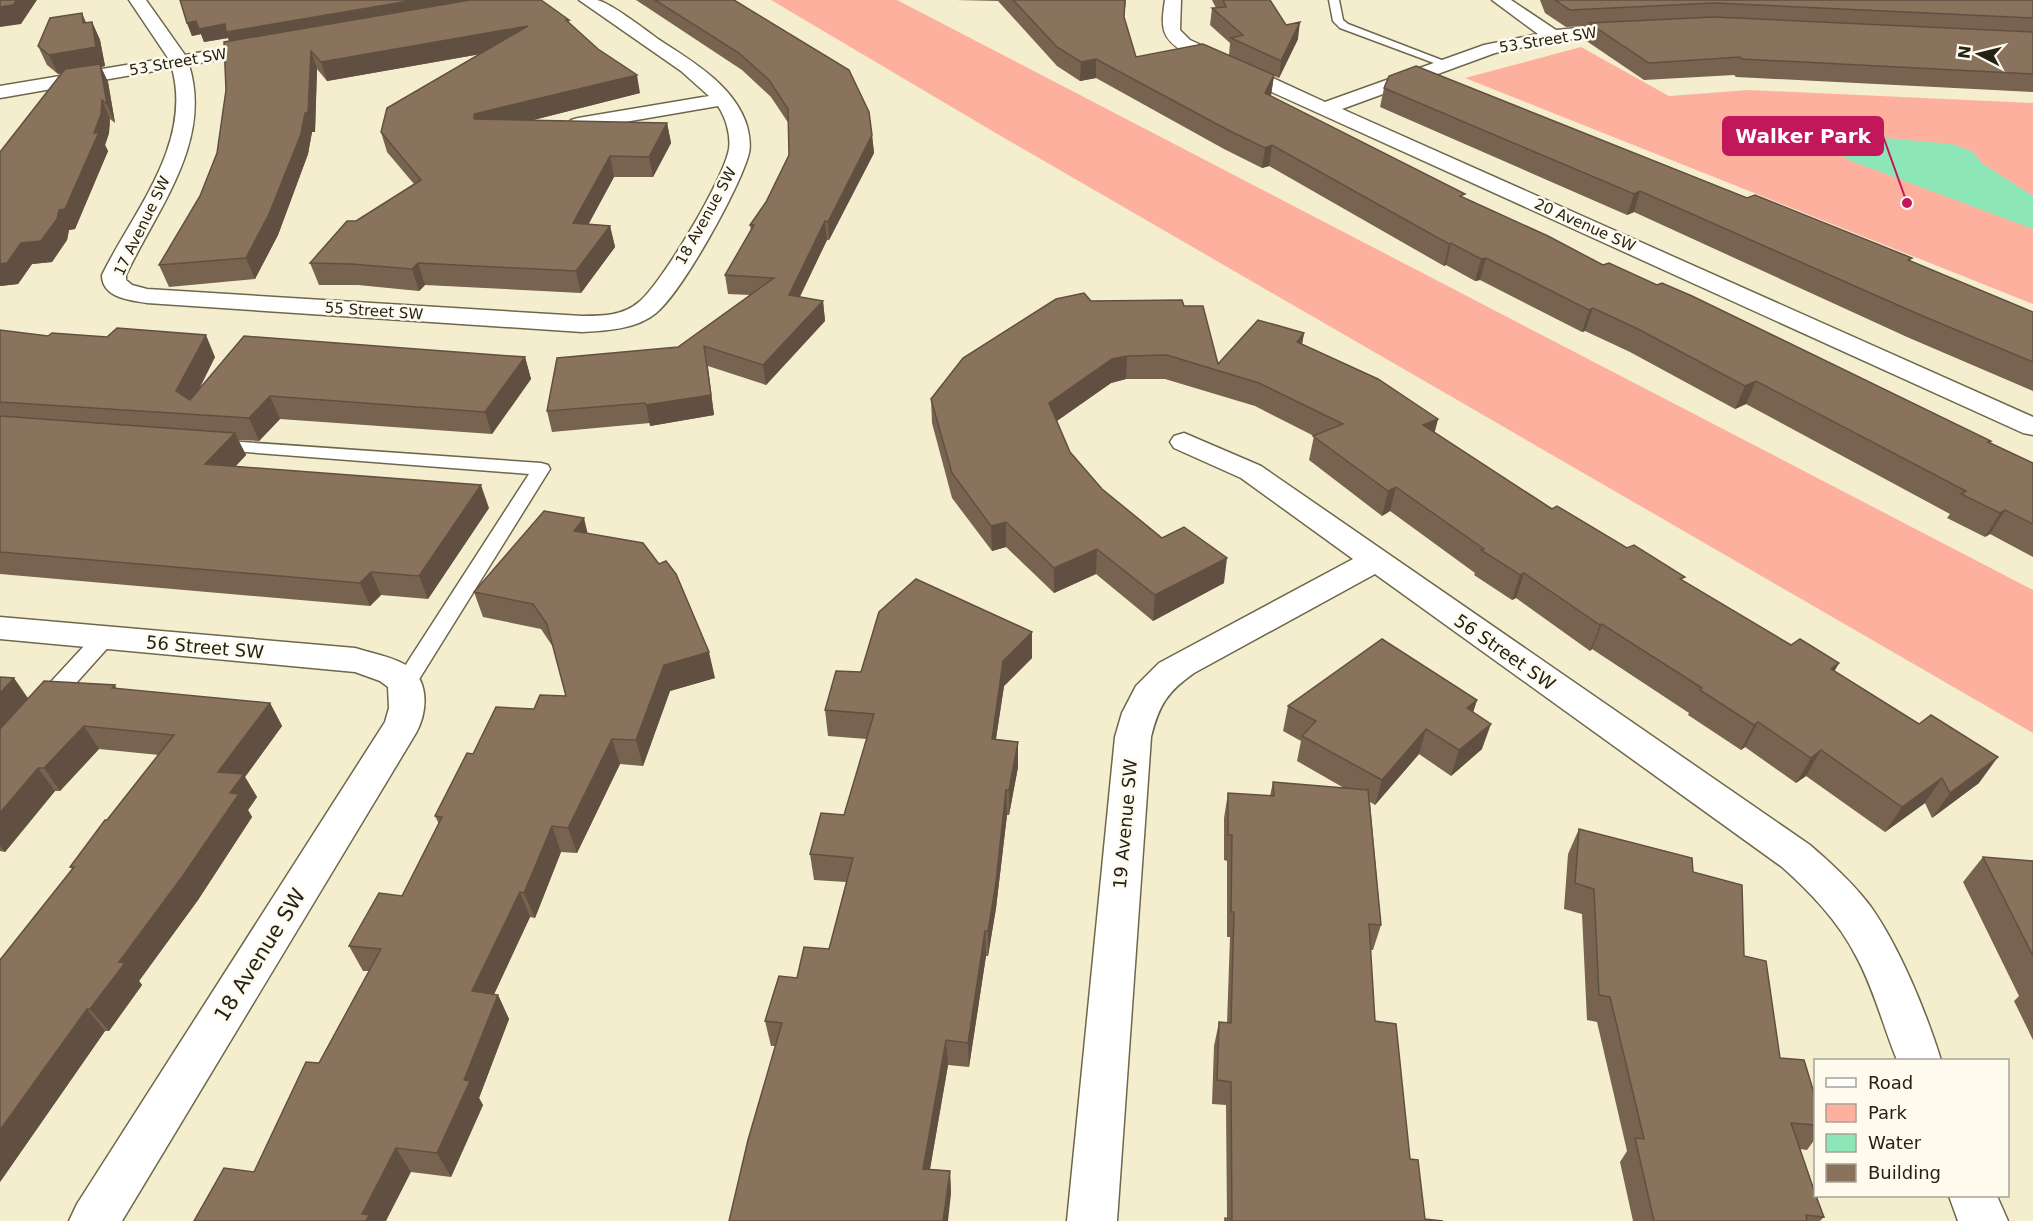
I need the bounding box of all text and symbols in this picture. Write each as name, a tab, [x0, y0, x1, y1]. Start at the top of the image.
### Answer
street label: 53 Street SW	[1498, 23, 1598, 57]
north arrow	[1949, 24, 2009, 84]
text: N	[1954, 44, 1975, 60]
street label: 53 Street SW	[128, 45, 228, 79]
callout: Walker Park	[1723, 117, 1883, 155]
text: Walker Park	[1735, 124, 1872, 148]
street label: 18 Avenue SW	[672, 164, 740, 268]
street label: 17 Avenue SW	[110, 173, 174, 279]
street label: 20 Avenue SW	[1532, 195, 1638, 255]
street label: 55 Street SW	[324, 299, 424, 323]
street label: 56 Street SW	[1451, 609, 1560, 695]
street label: 56 Street SW	[145, 631, 265, 663]
street label: 19 Avenue SW	[1109, 758, 1141, 890]
street label: 18 Avenue SW	[209, 884, 311, 1026]
legend	[1814, 1059, 2009, 1197]
text: Road	[1868, 1072, 1913, 1093]
text: Park	[1868, 1102, 1907, 1123]
text: Water	[1868, 1132, 1922, 1153]
text: Building	[1868, 1162, 1941, 1183]

